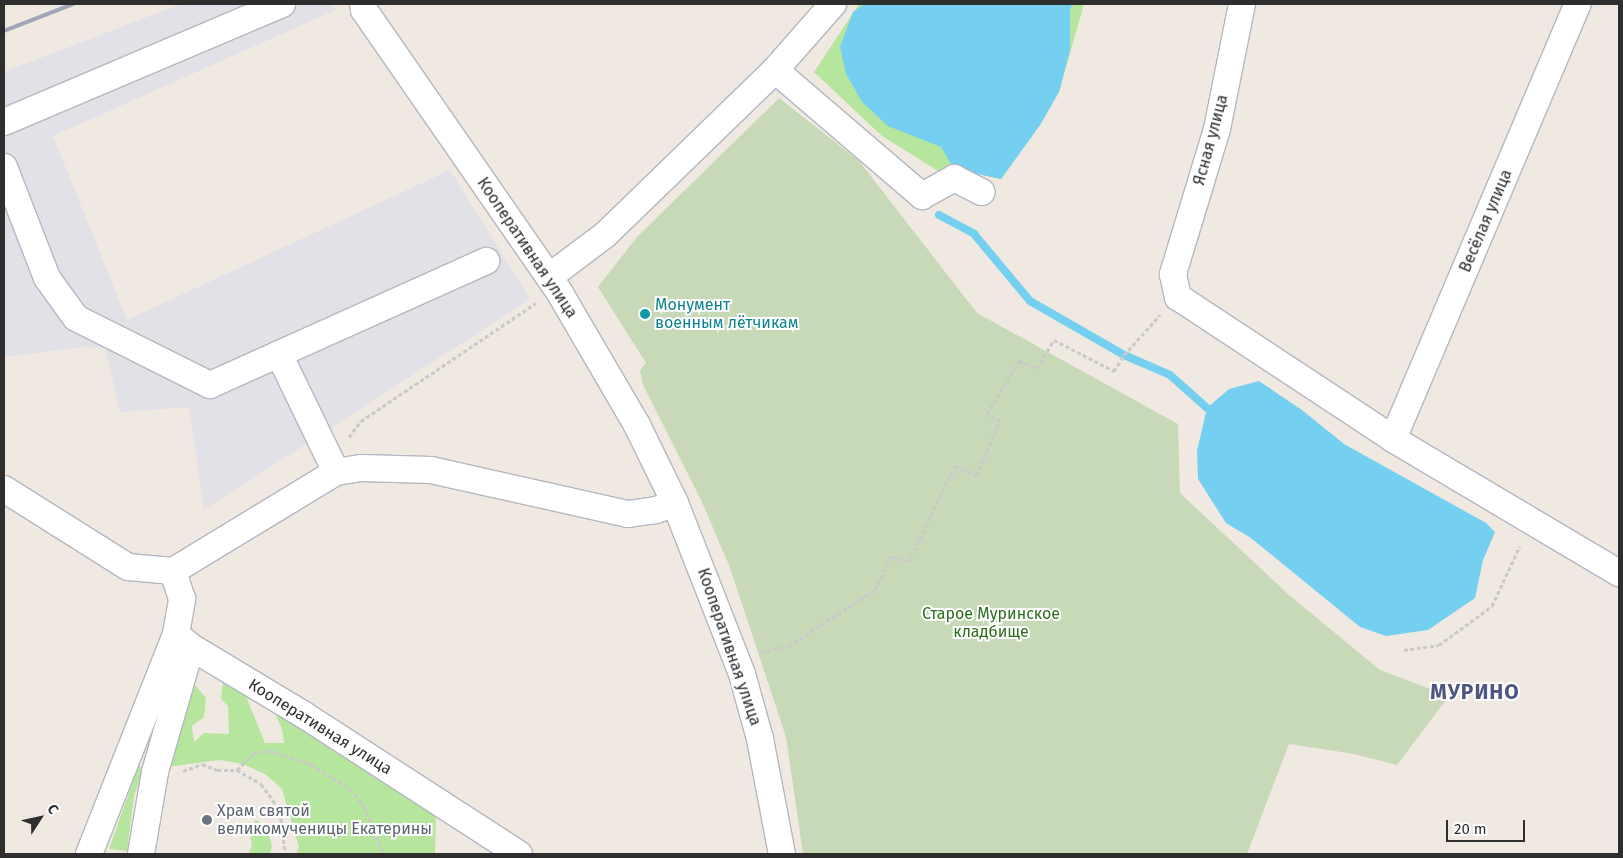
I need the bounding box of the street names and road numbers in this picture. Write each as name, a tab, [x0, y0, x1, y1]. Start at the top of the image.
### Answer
street label: Ясная улица	[1190, 93, 1232, 187]
street label: Весёлая улица	[1456, 167, 1516, 275]
street label: Кооперативная улица	[473, 174, 581, 322]
street label: Кооперативная улица	[693, 566, 765, 728]
street label: Кооперативная улица	[245, 675, 395, 779]

